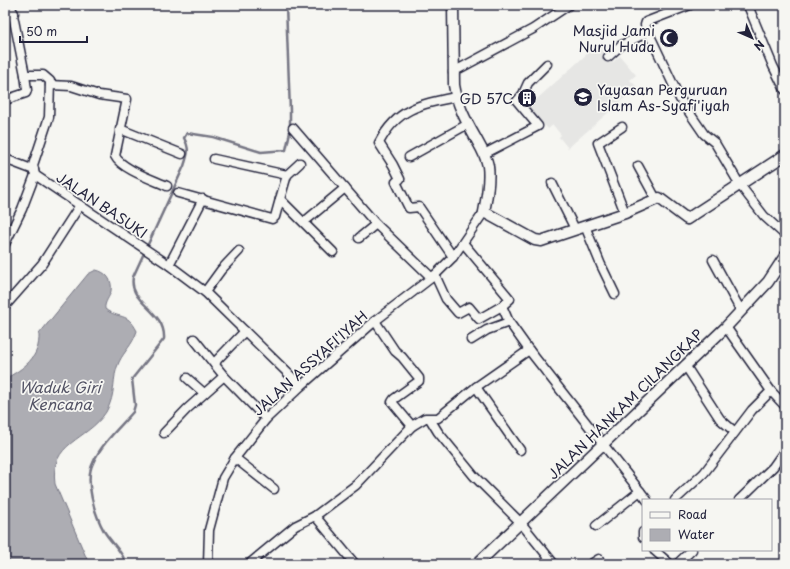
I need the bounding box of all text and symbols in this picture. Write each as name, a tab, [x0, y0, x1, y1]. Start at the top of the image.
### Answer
scale bar	[20, 18, 87, 44]
north arrow	[732, 18, 772, 58]
place label: Masjid Jami Nurul Huda	[573, 20, 655, 57]
text: 50 m	[26, 22, 57, 40]
mosque icon: Masjid Jami Nurul Huda	[658, 27, 680, 49]
text: N	[750, 36, 769, 55]
place label: Yayasan Perguruan Islam As-Syafi'iyah	[597, 79, 730, 116]
school or university icon: Yayasan Perguruan Islam As-Syafi'iyah	[572, 86, 594, 108]
building icon: GD 57C	[516, 87, 538, 109]
place label: GD 57C	[459, 88, 513, 109]
street label: JALAN BASUKI	[52, 167, 152, 243]
street label: JALAN ASSYAFI'IYAH	[248, 306, 372, 420]
street label: JALAN HANKAM CILANGKAP	[543, 324, 708, 484]
water label: Waduk Giri Kencana	[19, 375, 104, 415]
legend	[642, 499, 772, 551]
text: Road	[678, 505, 707, 523]
text: Water	[678, 525, 715, 543]

